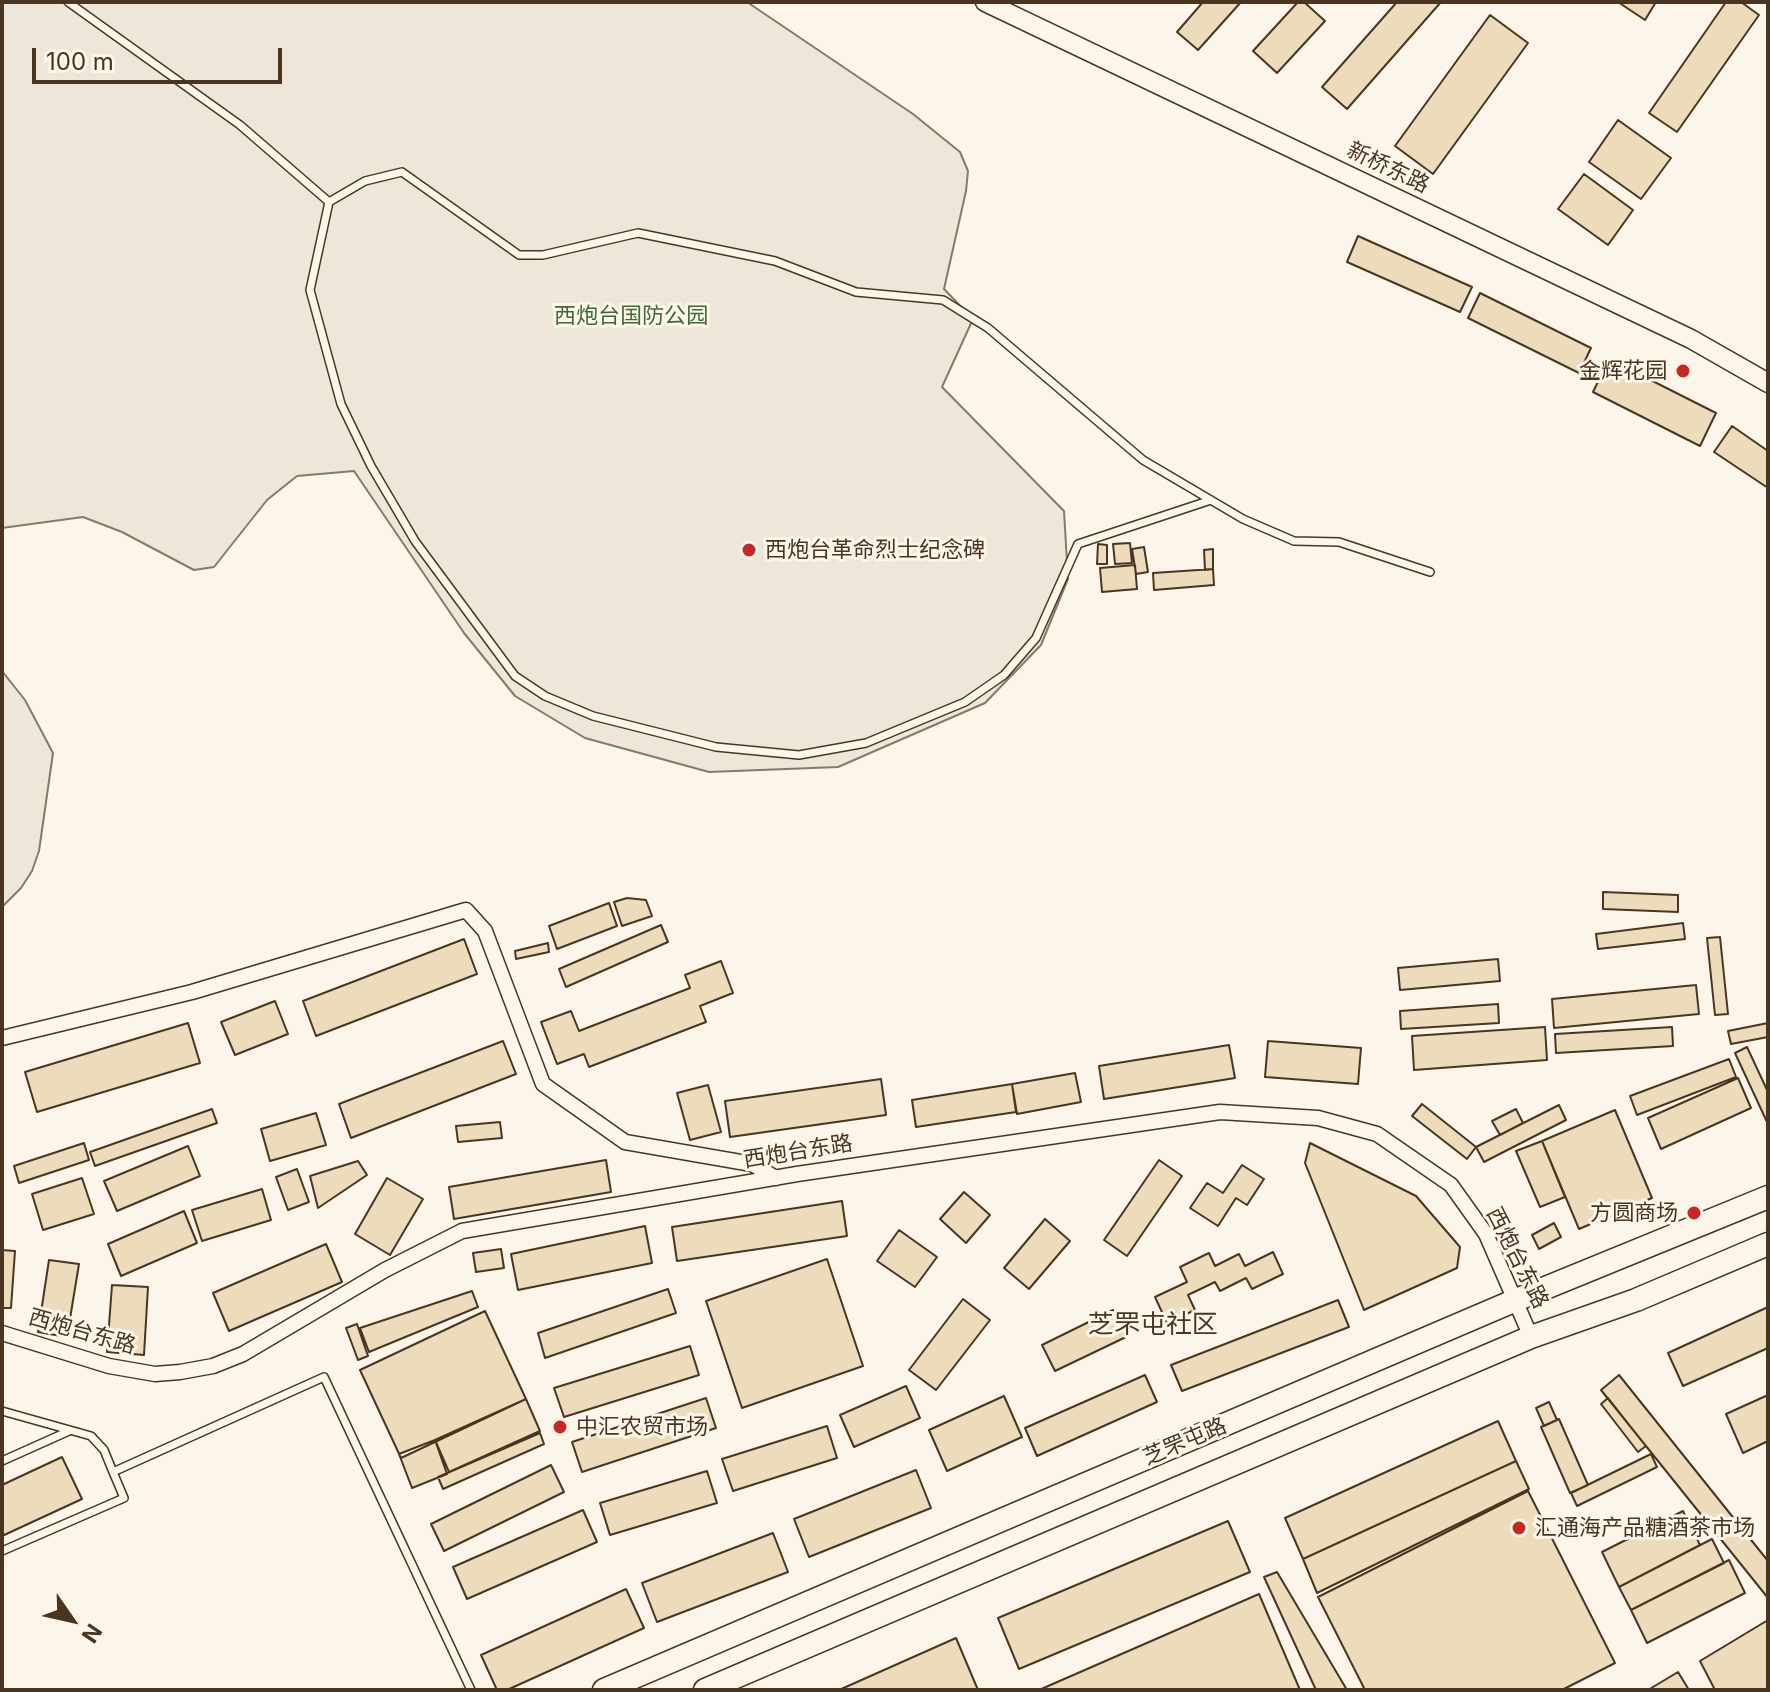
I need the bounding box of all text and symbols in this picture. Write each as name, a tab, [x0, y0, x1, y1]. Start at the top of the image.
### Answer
scale bar	[36, 32, 286, 82]
text: 100 m	[46, 47, 114, 76]
street label: 新桥东路	[1343, 137, 1433, 199]
park label: 西炮台国防公园	[554, 303, 708, 329]
place label: 金辉花园	[1579, 358, 1667, 384]
marker: 金辉花园	[1674, 362, 1692, 380]
place label: 西炮台革命烈士纪念碑	[765, 537, 985, 563]
marker: 西炮台革命烈士纪念碑	[740, 541, 758, 559]
street label: 西炮台东路	[742, 1130, 854, 1174]
place label: 方圆商场	[1590, 1200, 1678, 1226]
street label: 西炮台东路	[1480, 1203, 1554, 1313]
marker: 方圆商场	[1685, 1204, 1703, 1222]
street label: 西炮台东路	[25, 1304, 139, 1360]
district label: 芝罘屯社区	[1088, 1309, 1218, 1341]
street label: 芝罘屯路	[1139, 1413, 1231, 1471]
place label: 中汇农贸市场	[576, 1414, 708, 1440]
marker: 中汇农贸市场	[551, 1418, 569, 1436]
place label: 汇通海产品糖酒茶市场	[1535, 1515, 1755, 1541]
marker: 汇通海产品糖酒茶市场	[1510, 1519, 1528, 1537]
north arrow	[32, 1580, 112, 1660]
text: N	[76, 1619, 107, 1648]

